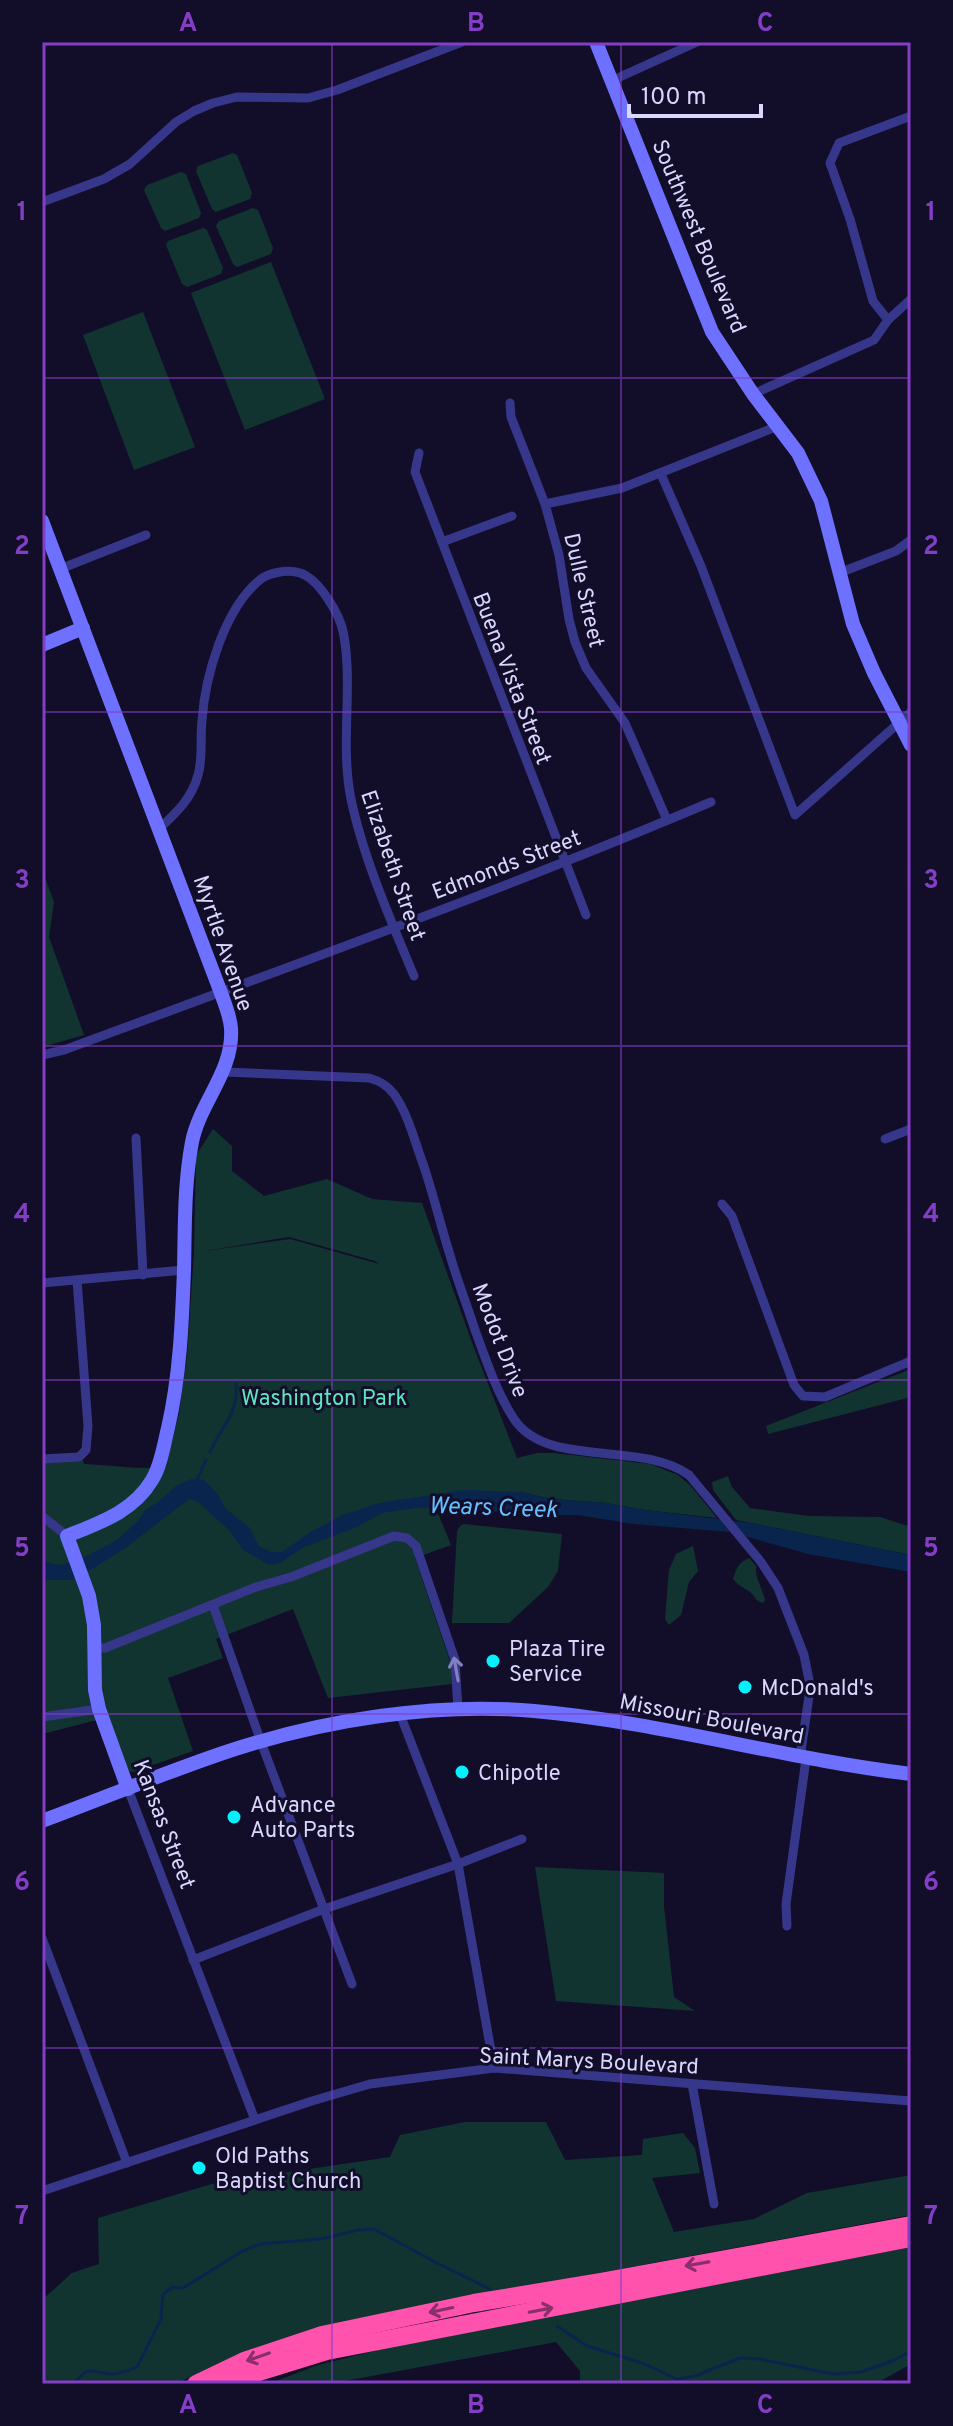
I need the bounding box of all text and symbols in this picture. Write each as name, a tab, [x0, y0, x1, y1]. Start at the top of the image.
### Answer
text: A	[179, 8, 197, 41]
text: B	[467, 8, 485, 41]
text: C	[757, 8, 773, 41]
scale bar	[629, 68, 761, 118]
text: 100 m	[641, 83, 707, 113]
street label: Southwest Boulevard	[645, 136, 751, 338]
text: 1	[17, 197, 27, 230]
text: 1	[926, 197, 936, 230]
text: 2	[14, 531, 30, 564]
street label: Dulle Street	[556, 531, 609, 650]
text: 2	[923, 531, 939, 564]
street label: Buena Vista Street	[465, 589, 556, 769]
street label: Elizabeth Street	[353, 787, 430, 945]
street label: Edmonds Street	[429, 826, 585, 907]
text: 3	[14, 865, 30, 898]
text: 3	[923, 865, 939, 898]
street label: Myrtle Avenue	[186, 872, 257, 1015]
text: 4	[14, 1199, 30, 1232]
text: 4	[923, 1199, 939, 1232]
street label: Modot Drive	[464, 1280, 533, 1402]
park label: Washington Park	[241, 1386, 407, 1413]
water label: Wears Creek	[428, 1492, 559, 1526]
text: 5	[14, 1533, 30, 1566]
text: 5	[923, 1533, 939, 1566]
place label: Plaza Tire Service	[509, 1637, 605, 1689]
marker: Plaza Tire Service	[484, 1652, 502, 1670]
one-way arrow	[447, 1657, 462, 1682]
place label: McDonald's	[761, 1676, 874, 1703]
marker: McDonald's	[736, 1678, 754, 1696]
street label: Missouri Boulevard	[617, 1689, 806, 1752]
street label: Kansas Street	[126, 1756, 200, 1893]
place label: Chipotle	[478, 1761, 561, 1788]
marker: Chipotle	[453, 1763, 471, 1781]
place label: Advance Auto Parts	[250, 1793, 355, 1845]
marker: Advance Auto Parts	[225, 1808, 243, 1826]
text: 6	[14, 1867, 30, 1900]
text: 6	[923, 1867, 939, 1900]
street label: Saint Marys Boulevard	[478, 2043, 699, 2082]
place label: Old Paths Baptist Church	[215, 2144, 361, 2196]
marker: Old Paths Baptist Church	[190, 2159, 208, 2177]
text: 7	[15, 2201, 29, 2234]
text: 7	[924, 2201, 938, 2234]
one-way arrow	[684, 2258, 710, 2273]
one-way arrow	[528, 2302, 553, 2317]
one-way arrow	[428, 2303, 454, 2318]
one-way arrow	[246, 2350, 271, 2365]
text: A	[179, 2390, 197, 2423]
text: B	[467, 2390, 485, 2423]
text: C	[757, 2390, 773, 2423]

